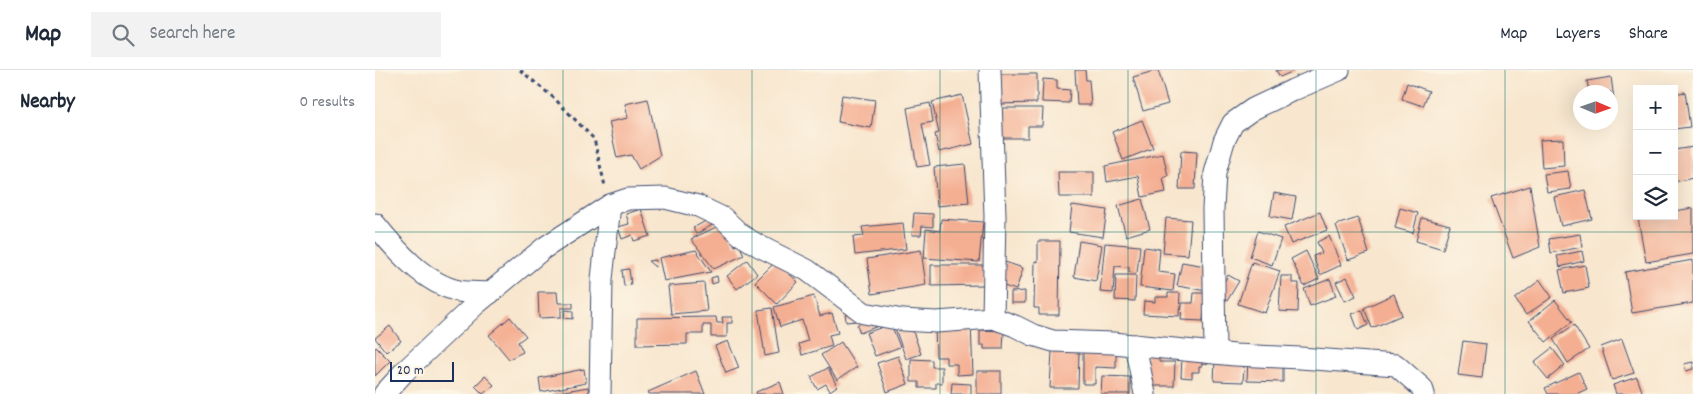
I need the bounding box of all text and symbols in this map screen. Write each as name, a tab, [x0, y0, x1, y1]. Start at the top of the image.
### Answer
search box	[91, 12, 441, 57]
text: Map	[25, 18, 61, 52]
icon: search	[109, 21, 137, 49]
text: Search here	[149, 21, 235, 48]
text: Map	[1500, 22, 1527, 47]
text: Layers	[1555, 22, 1601, 47]
text: Share	[1629, 22, 1668, 47]
north arrow	[1573, 85, 1618, 130]
map controls	[1633, 85, 1678, 220]
button: +	[1633, 85, 1678, 130]
text: Nearby	[20, 88, 75, 118]
text: 0 results	[300, 91, 355, 114]
button: −	[1633, 130, 1678, 175]
button: layers	[1633, 175, 1678, 220]
scale bar	[390, 359, 454, 382]
text: 20 m	[397, 361, 424, 381]

